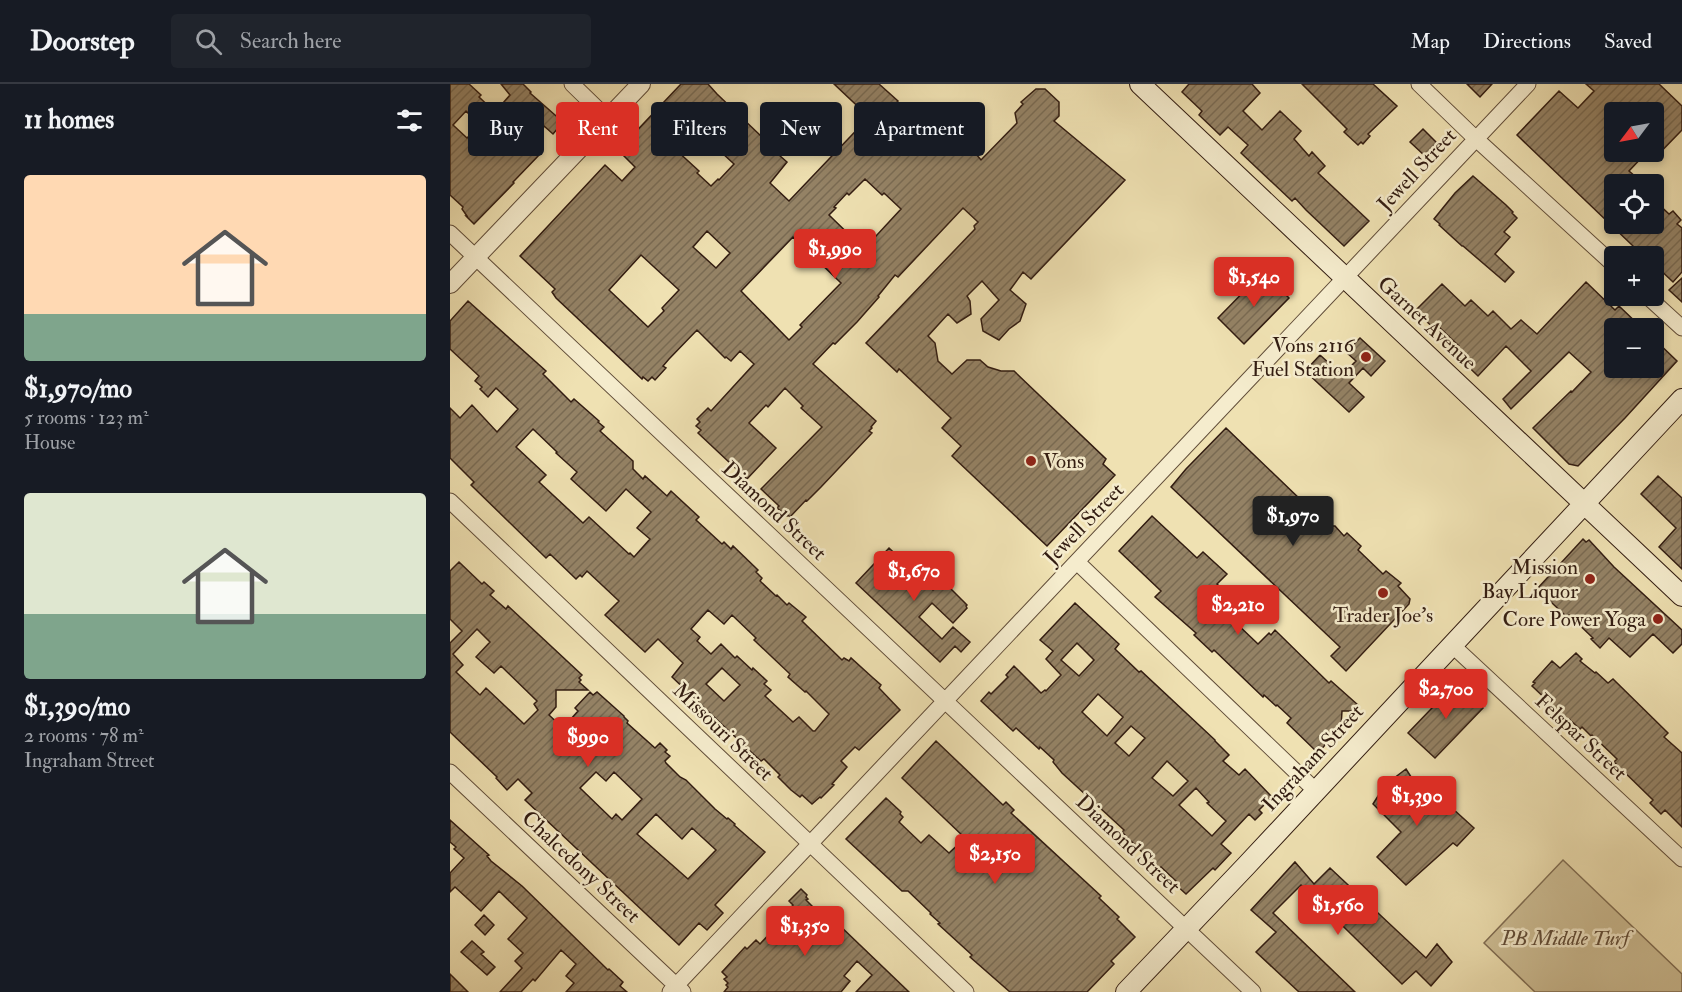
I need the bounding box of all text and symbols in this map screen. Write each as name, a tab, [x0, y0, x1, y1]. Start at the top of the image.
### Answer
search box	[171, 14, 591, 68]
text: Doorstep	[30, 24, 135, 59]
icon: search	[192, 25, 225, 58]
text: Search here	[240, 27, 341, 55]
text: Map	[1410, 28, 1450, 55]
text: Directions	[1483, 28, 1571, 55]
text: Saved	[1604, 28, 1652, 55]
chip: Buy	[468, 102, 544, 156]
chip: Rent	[556, 102, 639, 156]
chip: Filters	[651, 102, 748, 156]
chip: New	[760, 102, 842, 156]
chip: Apartment	[854, 102, 985, 156]
north arrow	[1604, 102, 1664, 162]
map controls	[1604, 102, 1664, 378]
text: 11 homes	[24, 104, 114, 136]
icon: filters	[393, 104, 426, 137]
street label: Jewell Street	[1371, 123, 1463, 218]
button: locate	[1604, 174, 1664, 234]
icon: home	[171, 214, 279, 322]
pin: $1,990	[786, 229, 884, 280]
text: $1,990	[808, 236, 862, 261]
button: +	[1604, 246, 1664, 306]
pin: $1,540	[1205, 257, 1303, 308]
text: $1,540	[1228, 264, 1280, 289]
street label: Garnet Avenue	[1372, 270, 1482, 376]
button: −	[1604, 318, 1664, 378]
place label: Vons 2116 Fuel Station	[1252, 332, 1355, 383]
marker: Vons 2116 Fuel Station	[1359, 350, 1373, 364]
text: $1,970/mo	[24, 373, 132, 405]
text: 5 rooms · 123 m²	[24, 405, 149, 430]
text: House	[24, 430, 75, 455]
place label: Vons	[1043, 448, 1084, 475]
marker: Vons	[1024, 454, 1038, 468]
street label: Diamond Street	[716, 456, 832, 567]
street label: Jewell Street	[1037, 477, 1130, 572]
pin: $1,970	[1244, 496, 1342, 547]
text: $1,970	[1267, 503, 1319, 528]
icon: home	[171, 532, 279, 640]
pin: $1,670	[865, 551, 963, 602]
place label: Mission Bay Liquor	[1482, 554, 1578, 605]
text: $1,670	[888, 558, 940, 583]
marker: Mission Bay Liquor	[1583, 572, 1597, 586]
pin: $2,210	[1189, 585, 1287, 636]
marker: Trader Joe's	[1376, 586, 1390, 600]
text: $2,210	[1211, 592, 1265, 617]
place label: Trader Joe's	[1333, 602, 1433, 629]
place label: Core Power Yoga	[1503, 606, 1646, 633]
marker: Core Power Yoga	[1651, 612, 1665, 626]
pin: $2,700	[1397, 669, 1495, 720]
text: $2,700	[1418, 676, 1474, 701]
street label: Missouri Street	[667, 677, 779, 787]
street label: Felspar Street	[1529, 688, 1633, 787]
text: $1,390/mo	[24, 691, 130, 723]
street label: Ingraham Street	[1256, 699, 1370, 817]
pin: $990	[552, 717, 624, 768]
text: 2 rooms · 78 m²	[24, 723, 144, 748]
text: $990	[567, 724, 609, 749]
text: Ingraham Street	[24, 748, 155, 773]
pin: $1,390	[1368, 776, 1466, 827]
text: $1,390	[1391, 783, 1443, 808]
street label: Diamond Street	[1070, 789, 1186, 900]
street label: Chalcedony Street	[516, 805, 646, 929]
pin: $2,150	[946, 834, 1044, 885]
text: $2,150	[969, 841, 1021, 866]
pin: $1,560	[1289, 885, 1387, 936]
text: $1,560	[1312, 892, 1364, 917]
pin: $1,350	[756, 906, 854, 957]
text: $1,350	[780, 913, 830, 938]
park label: PB Middle Turf	[1500, 925, 1634, 952]

